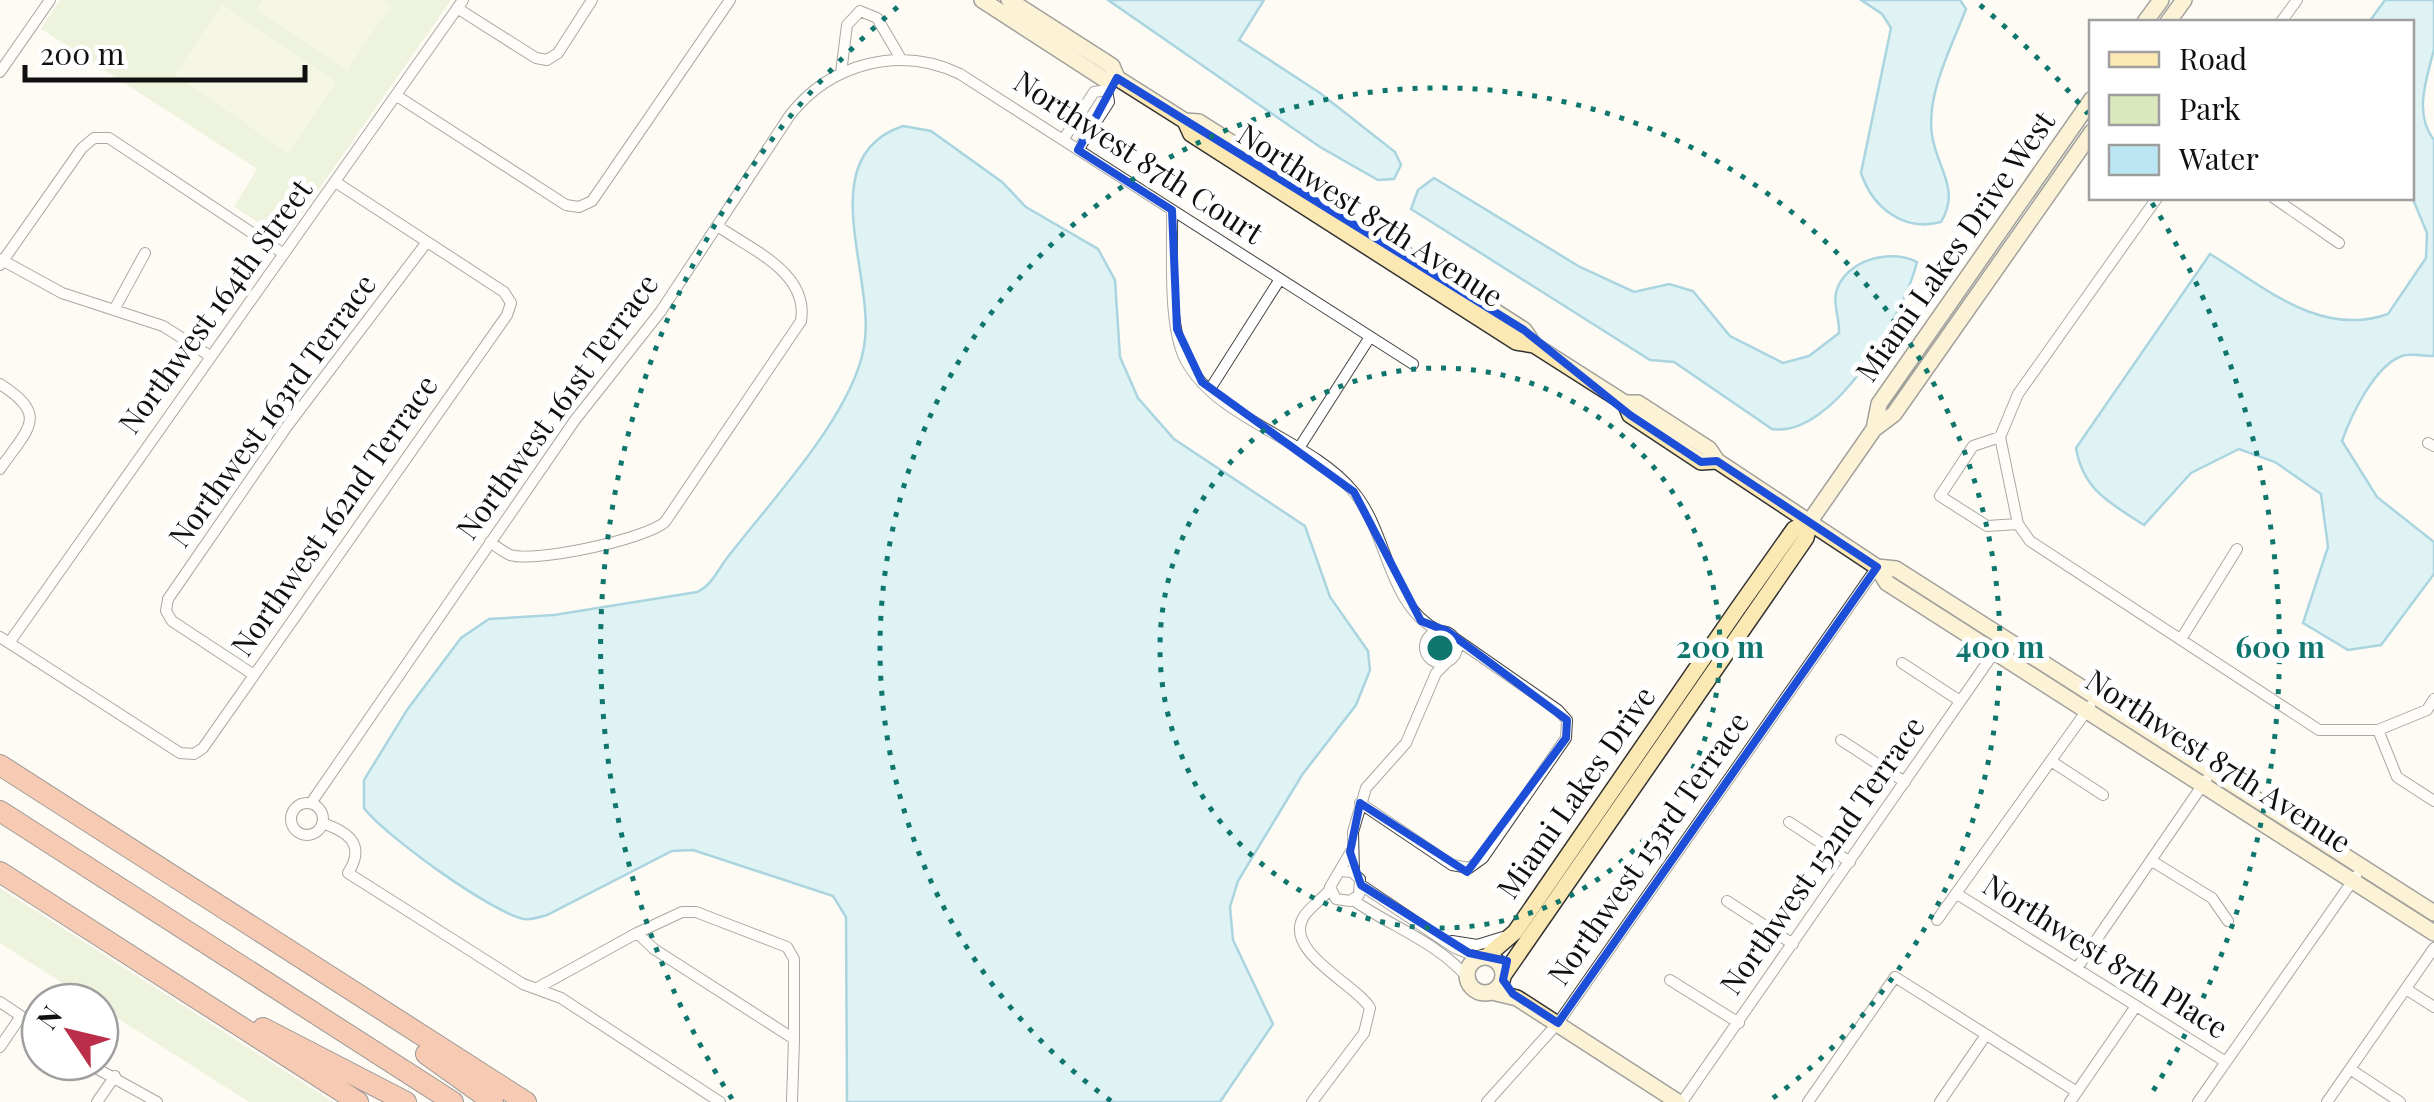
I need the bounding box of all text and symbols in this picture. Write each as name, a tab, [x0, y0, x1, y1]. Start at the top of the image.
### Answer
scale bar	[25, 20, 305, 82]
legend	[2089, 20, 2414, 200]
text: 200 m	[40, 33, 125, 73]
text: Road	[2179, 38, 2247, 78]
street label: Northwest 87th Court	[1007, 61, 1272, 252]
text: Park	[2179, 88, 2241, 128]
street label: Miami Lakes Drive West	[1846, 103, 2063, 389]
street label: Northwest 87th Avenue	[1231, 113, 1512, 315]
text: Water	[2178, 138, 2259, 178]
street label: Northwest 164th Street	[109, 170, 320, 441]
street label: Northwest 163rd Terrace	[159, 265, 384, 554]
street label: Northwest 161st Terrace	[446, 265, 666, 547]
street label: Northwest 162nd Terrace	[221, 366, 446, 663]
text: 200 m	[1676, 626, 1764, 666]
text: 400 m	[1956, 626, 2044, 666]
text: 600 m	[2235, 626, 2325, 666]
centre of rings	[1422, 630, 1458, 666]
street label: Northwest 87th Avenue	[2079, 659, 2360, 861]
street label: Miami Lakes Drive	[1487, 678, 1664, 906]
street label: Northwest 153rd Terrace	[1538, 703, 1757, 992]
street label: Northwest 152nd Terrace	[1710, 708, 1933, 1002]
street label: Northwest 87th Place	[1976, 864, 2236, 1047]
north arrow	[20, 982, 120, 1082]
text: N	[27, 998, 69, 1036]

